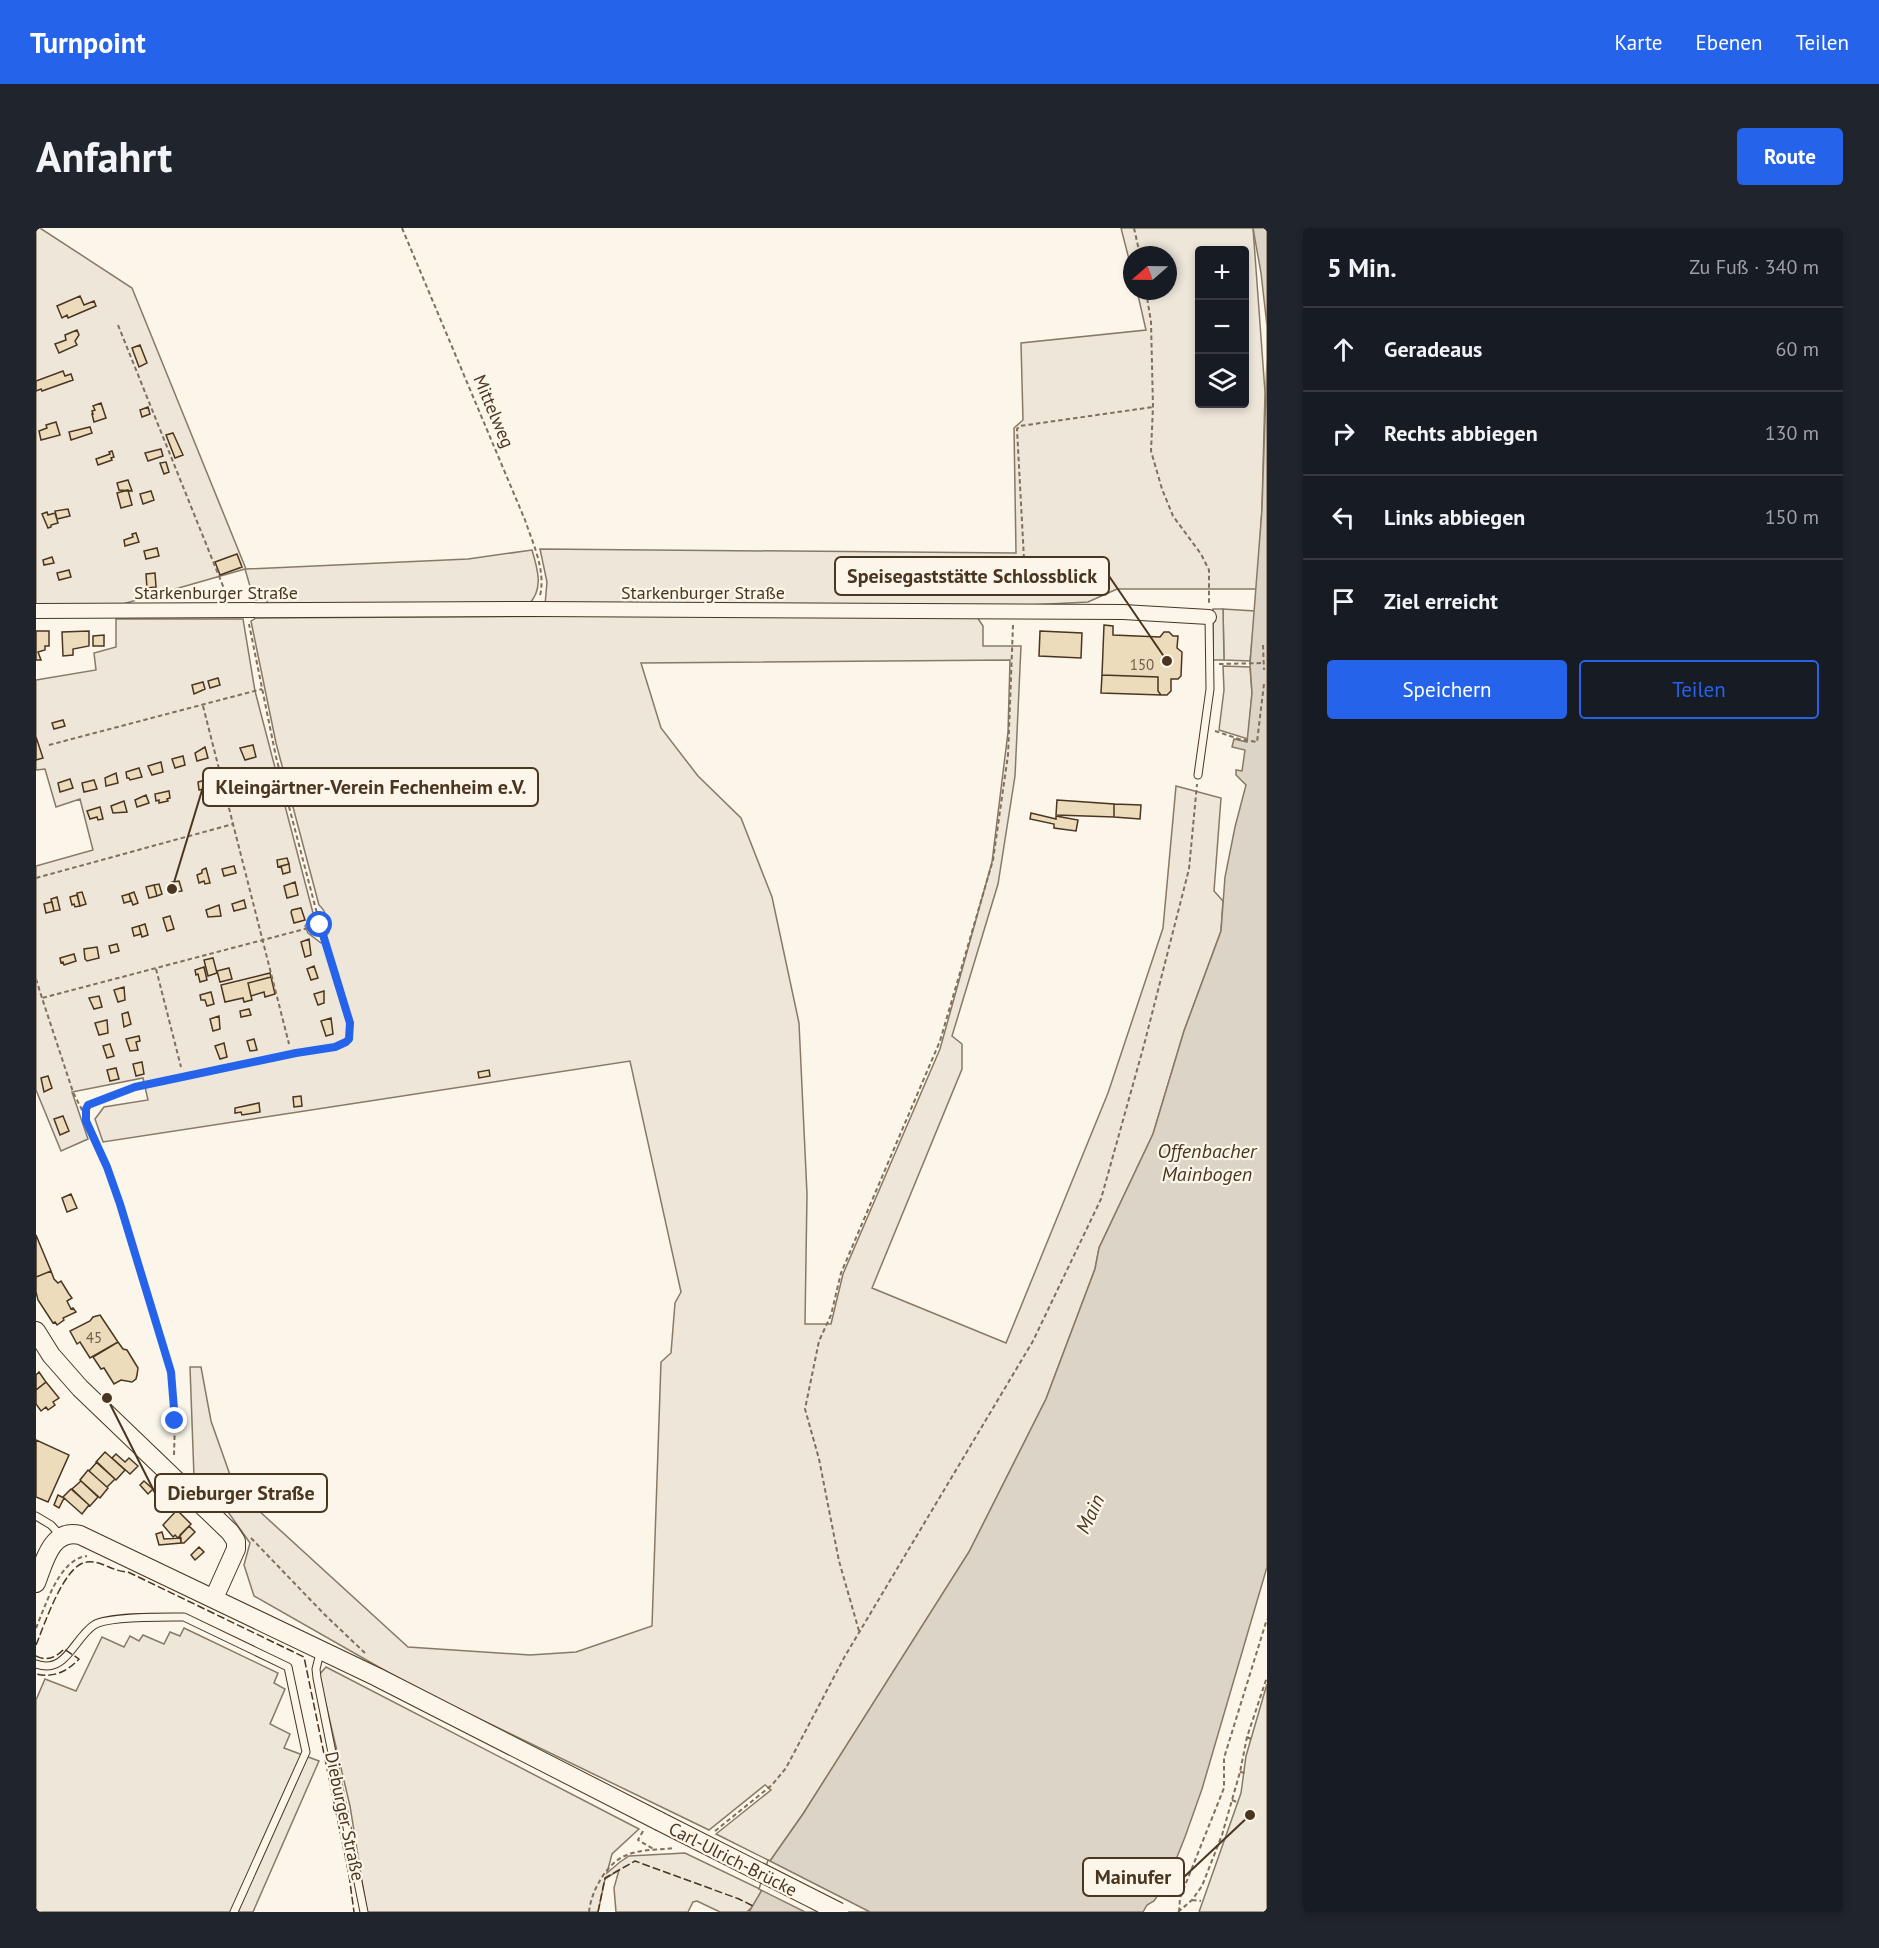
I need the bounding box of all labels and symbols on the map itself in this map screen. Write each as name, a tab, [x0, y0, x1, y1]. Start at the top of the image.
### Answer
north arrow	[1123, 246, 1177, 300]
street label: Mittelweg	[468, 371, 520, 451]
callout: Speisegaststätte Schlossblick	[835, 557, 1109, 595]
text: Speisegaststätte Schlossblick	[847, 563, 1097, 589]
street label: Starkenburger Straße	[134, 581, 298, 604]
street label: Starkenburger Straße	[621, 581, 785, 604]
house number: 150	[1130, 655, 1154, 674]
callout: Kleingärtner-Verein Fechenheim e.V.	[203, 768, 538, 806]
text: Kleingärtner-Verein Fechenheim e.V.	[216, 774, 527, 800]
route start	[306, 911, 332, 937]
water label: Offenbacher Mainbogen	[1158, 1138, 1258, 1187]
house number: 45	[86, 1328, 102, 1347]
route end	[161, 1407, 187, 1433]
callout: Dieburger Straße	[155, 1474, 327, 1512]
text: Dieburger Straße	[167, 1480, 315, 1506]
water label: Main	[1070, 1490, 1110, 1538]
street label: Dieburger Straße	[320, 1749, 370, 1883]
street label: Carl-Ulrich-Brücke	[665, 1817, 801, 1901]
callout: Mainufer	[1083, 1858, 1184, 1896]
text: Mainufer	[1095, 1864, 1171, 1890]

